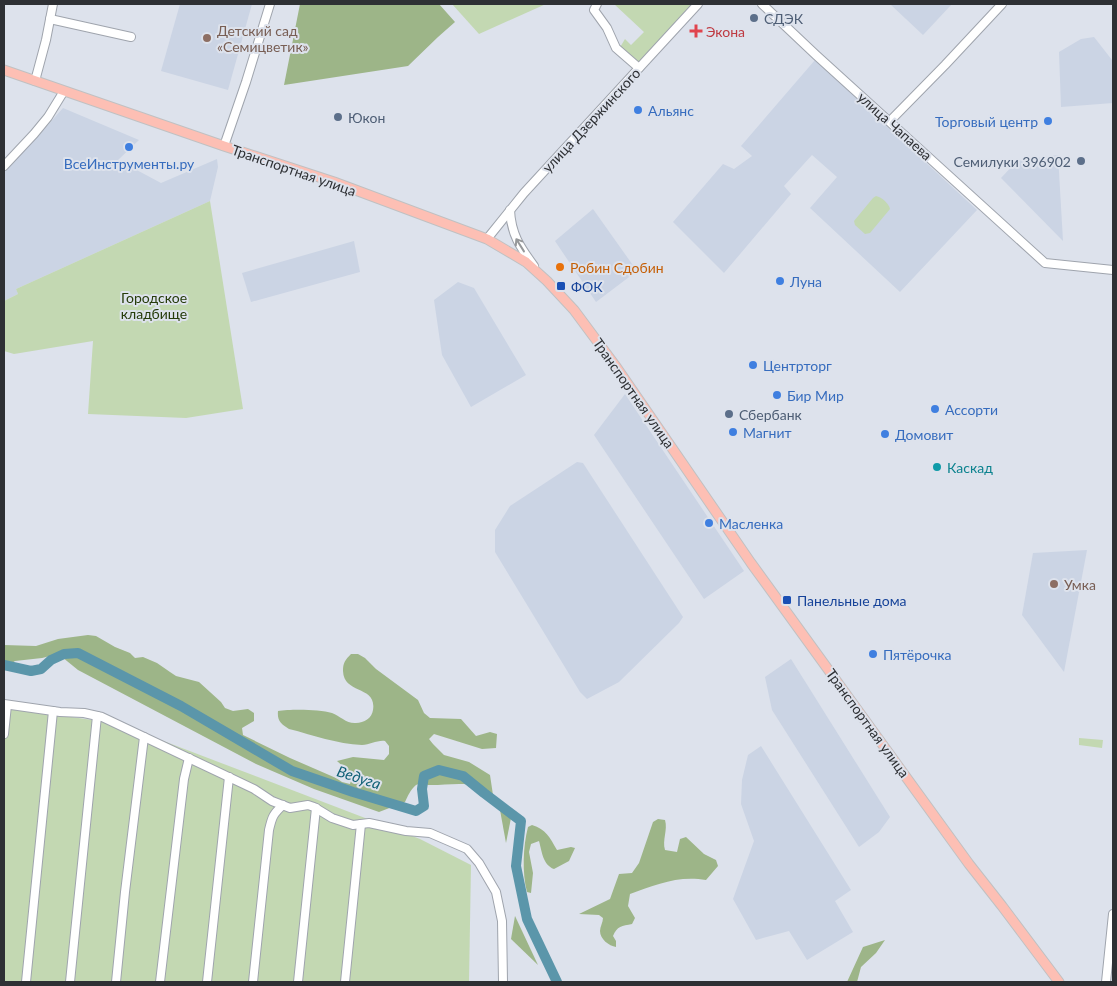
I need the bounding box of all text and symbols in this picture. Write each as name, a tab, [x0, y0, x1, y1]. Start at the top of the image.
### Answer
place label: СДЭК	[764, 10, 804, 27]
marker: СДЭК	[748, 12, 760, 24]
place label: Детский сад «Семицветик»	[217, 22, 309, 55]
place label: Экона	[706, 23, 745, 40]
marker: Экона	[690, 25, 702, 37]
marker: Детский сад «Семицветик»	[201, 32, 213, 44]
street label: улица Дзержинского	[538, 64, 644, 176]
street label: улица Чапаева	[854, 88, 936, 164]
place label: Альянс	[648, 102, 694, 119]
marker: Альянс	[632, 104, 644, 116]
place label: Юкон	[348, 109, 385, 126]
marker: Юкон	[332, 111, 344, 123]
place label: Торговый центр	[935, 113, 1038, 130]
marker: Торговый центр	[1042, 115, 1054, 127]
marker: ВсеИнструменты.ру	[123, 141, 135, 153]
street label: Транспортная улица	[230, 141, 358, 199]
place label: Семилуки 396902	[953, 153, 1071, 170]
place label: ВсеИнструменты.ру	[64, 155, 195, 172]
marker: Семилуки 396902	[1075, 155, 1087, 167]
one-way arrow	[515, 238, 526, 252]
place label: Робин Сдобин	[570, 259, 664, 276]
marker: Робин Сдобин	[554, 261, 566, 273]
place label: Луна	[789, 273, 822, 290]
marker: Луна	[774, 275, 786, 287]
place label: ФОК	[571, 278, 603, 295]
marker: ФОК	[555, 280, 567, 292]
park label: Городское кладбище	[121, 289, 187, 322]
street label: Транспортная улица	[590, 335, 678, 451]
place label: Центрторг	[763, 357, 832, 374]
marker: Центрторг	[747, 359, 759, 371]
place label: Бир Мир	[787, 387, 844, 404]
marker: Бир Мир	[771, 389, 783, 401]
place label: Ассорти	[945, 401, 998, 418]
marker: Ассорти	[929, 403, 941, 415]
place label: Сбербанк	[739, 406, 803, 423]
marker: Сбербанк	[723, 408, 735, 420]
place label: Магнит	[743, 424, 792, 441]
marker: Магнит	[727, 426, 739, 438]
place label: Домовит	[895, 426, 953, 443]
marker: Домовит	[879, 428, 891, 440]
place label: Каскад	[947, 459, 993, 476]
marker: Каскад	[931, 461, 943, 473]
place label: Масленка	[719, 515, 783, 532]
marker: Масленка	[703, 517, 715, 529]
place label: Умка	[1064, 576, 1096, 593]
marker: Умка	[1048, 578, 1060, 590]
place label: Панельные дома	[797, 592, 907, 609]
marker: Панельные дома	[781, 594, 793, 606]
place label: Пятёрочка	[883, 646, 951, 663]
marker: Пятёрочка	[867, 648, 879, 660]
street label: Транспортная улица	[823, 665, 913, 781]
water label: Ведуга	[335, 762, 383, 793]

